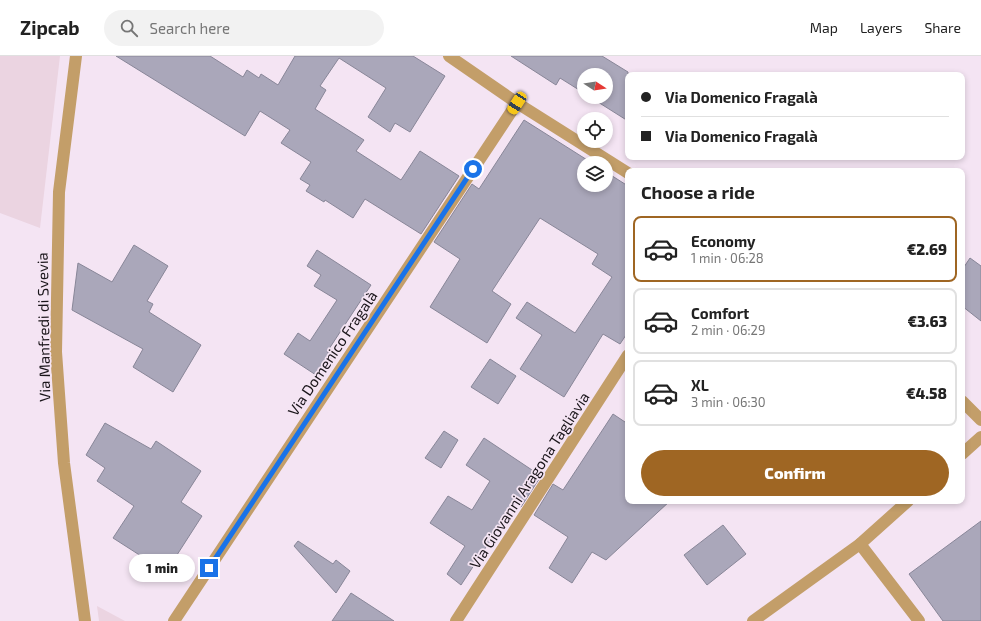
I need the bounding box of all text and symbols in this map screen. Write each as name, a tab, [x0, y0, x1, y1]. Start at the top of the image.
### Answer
search box	[104, 10, 384, 46]
text: Zipcab	[20, 16, 80, 39]
icon: search	[118, 17, 140, 39]
text: Search here	[150, 19, 230, 37]
text: Map	[810, 19, 838, 36]
text: Layers	[860, 19, 902, 36]
text: Share	[924, 19, 961, 36]
north arrow	[577, 68, 613, 104]
map controls	[577, 68, 613, 192]
text: Via Domenico Fragalà	[665, 88, 818, 106]
car	[505, 90, 529, 116]
button: locate	[577, 112, 613, 148]
text: Via Domenico Fragalà	[665, 127, 818, 145]
button: layers	[577, 156, 613, 192]
route start	[464, 160, 482, 178]
text: Choose a ride	[641, 181, 755, 203]
icon: car	[643, 231, 679, 267]
text: Economy	[691, 232, 756, 250]
text: €2.69	[907, 240, 947, 258]
text: 1 min · 06:28	[691, 250, 764, 266]
street label: Via Manfredi di Svevia	[33, 252, 53, 402]
street label: Via Domenico Fragalà	[283, 287, 381, 419]
icon: car	[643, 303, 679, 339]
text: Comfort	[691, 304, 749, 322]
text: €3.63	[907, 312, 947, 330]
text: 2 min · 06:29	[691, 322, 765, 338]
icon: car	[643, 375, 679, 411]
text: XL	[691, 376, 709, 394]
text: €4.58	[906, 384, 947, 402]
street label: Via Giovanni Aragona Tagliavia	[465, 388, 593, 572]
text: 3 min · 06:30	[691, 394, 766, 410]
button: Confirm	[641, 450, 949, 496]
callout: 1 min	[129, 554, 195, 582]
route end	[200, 559, 218, 577]
text: 1 min	[146, 560, 178, 576]

